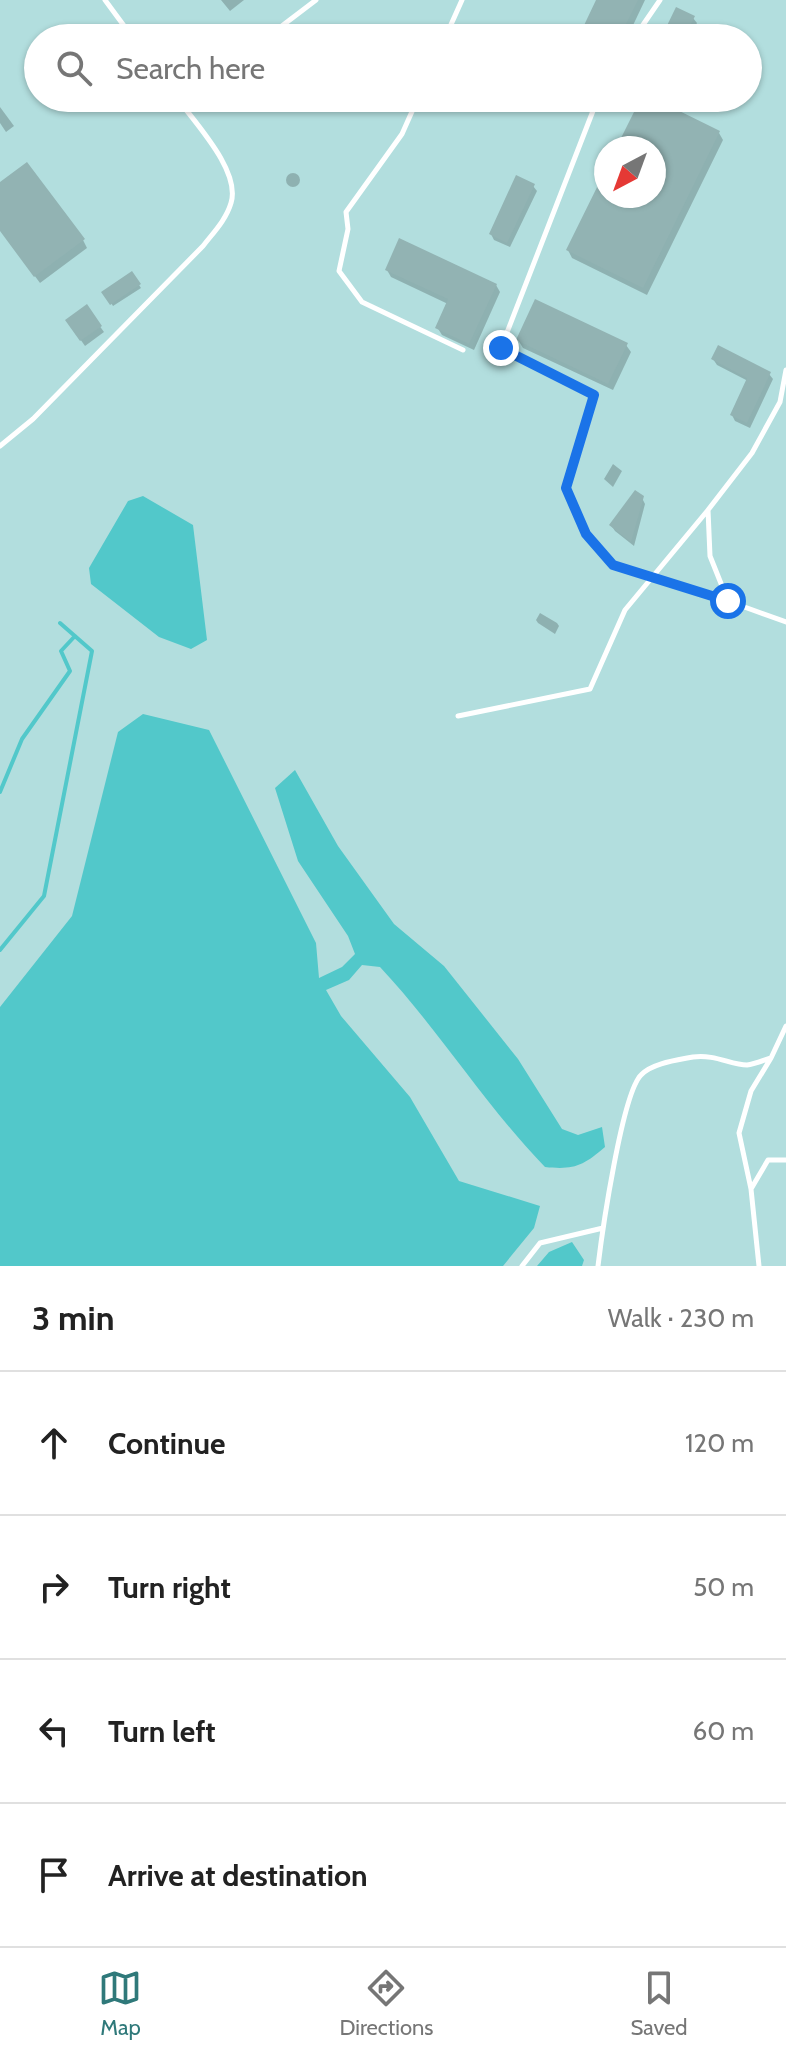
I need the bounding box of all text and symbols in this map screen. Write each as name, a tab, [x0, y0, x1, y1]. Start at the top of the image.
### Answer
search box	[24, 24, 762, 112]
icon: search	[52, 46, 96, 90]
text: Search here	[116, 50, 265, 87]
north arrow	[594, 136, 666, 208]
route end	[483, 330, 519, 366]
route start	[710, 583, 746, 619]
text: 3 min	[32, 1297, 114, 1339]
text: Walk · 230 m	[608, 1302, 754, 1334]
icon: ahead	[32, 1421, 76, 1465]
text: Continue	[108, 1425, 225, 1462]
text: 120 m	[685, 1427, 754, 1459]
icon: right	[32, 1565, 76, 1609]
text: Turn right	[108, 1569, 231, 1606]
text: 50 m	[693, 1571, 754, 1603]
icon: left	[32, 1709, 76, 1753]
text: Turn left	[108, 1713, 216, 1750]
text: 60 m	[692, 1715, 754, 1747]
icon: arrive	[32, 1853, 76, 1897]
text: Arrive at destination	[108, 1857, 368, 1894]
tab: Map	[98, 1966, 142, 2041]
tab: Directions	[339, 1966, 433, 2041]
tab: Saved	[630, 1966, 688, 2041]

